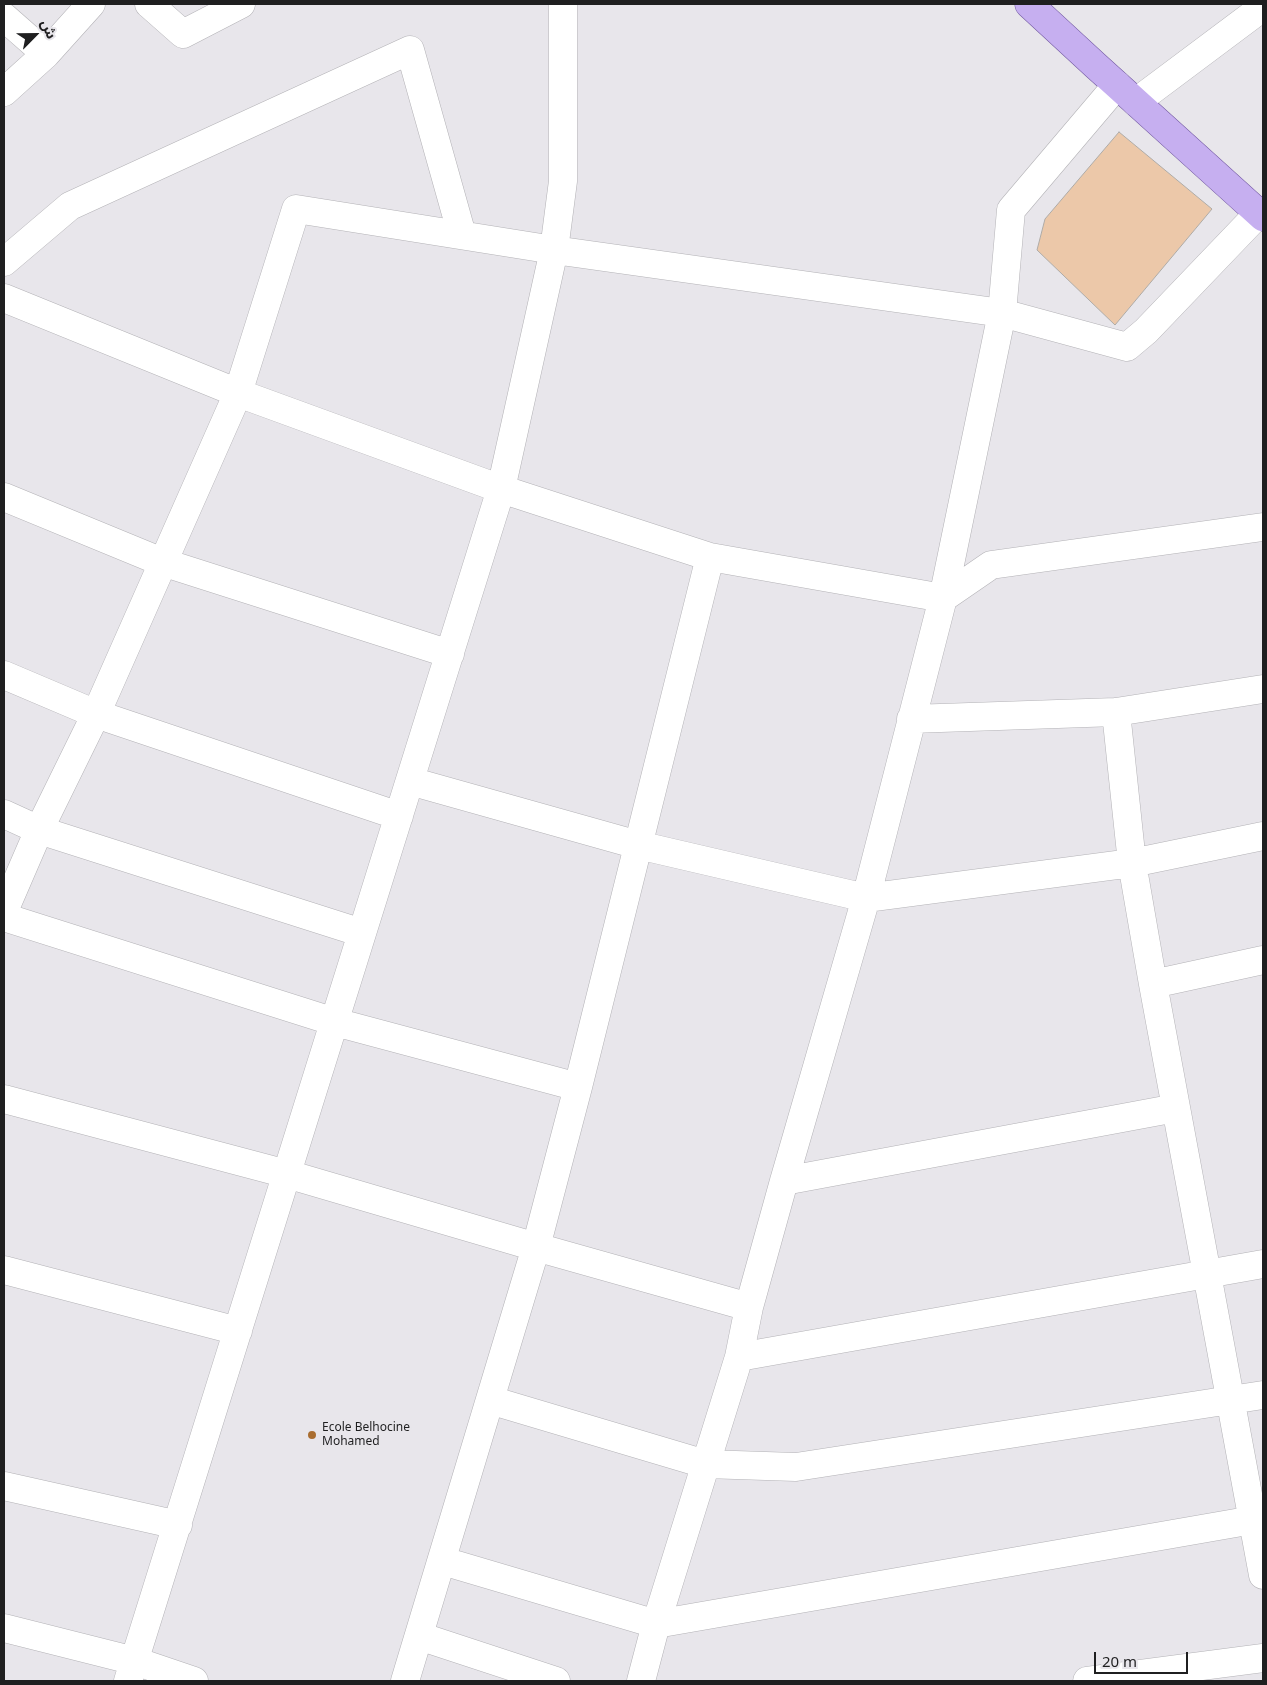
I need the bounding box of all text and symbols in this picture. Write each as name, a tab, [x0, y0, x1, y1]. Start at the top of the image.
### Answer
north arrow	[10, 10, 60, 60]
text: ش	[37, 16, 62, 41]
place label: Ecole Belhocine Mohamed	[322, 1421, 410, 1449]
marker: Ecole Belhocine Mohamed	[306, 1429, 318, 1441]
scale bar	[1097, 1642, 1191, 1674]
text: 20 m	[1102, 1651, 1137, 1671]

